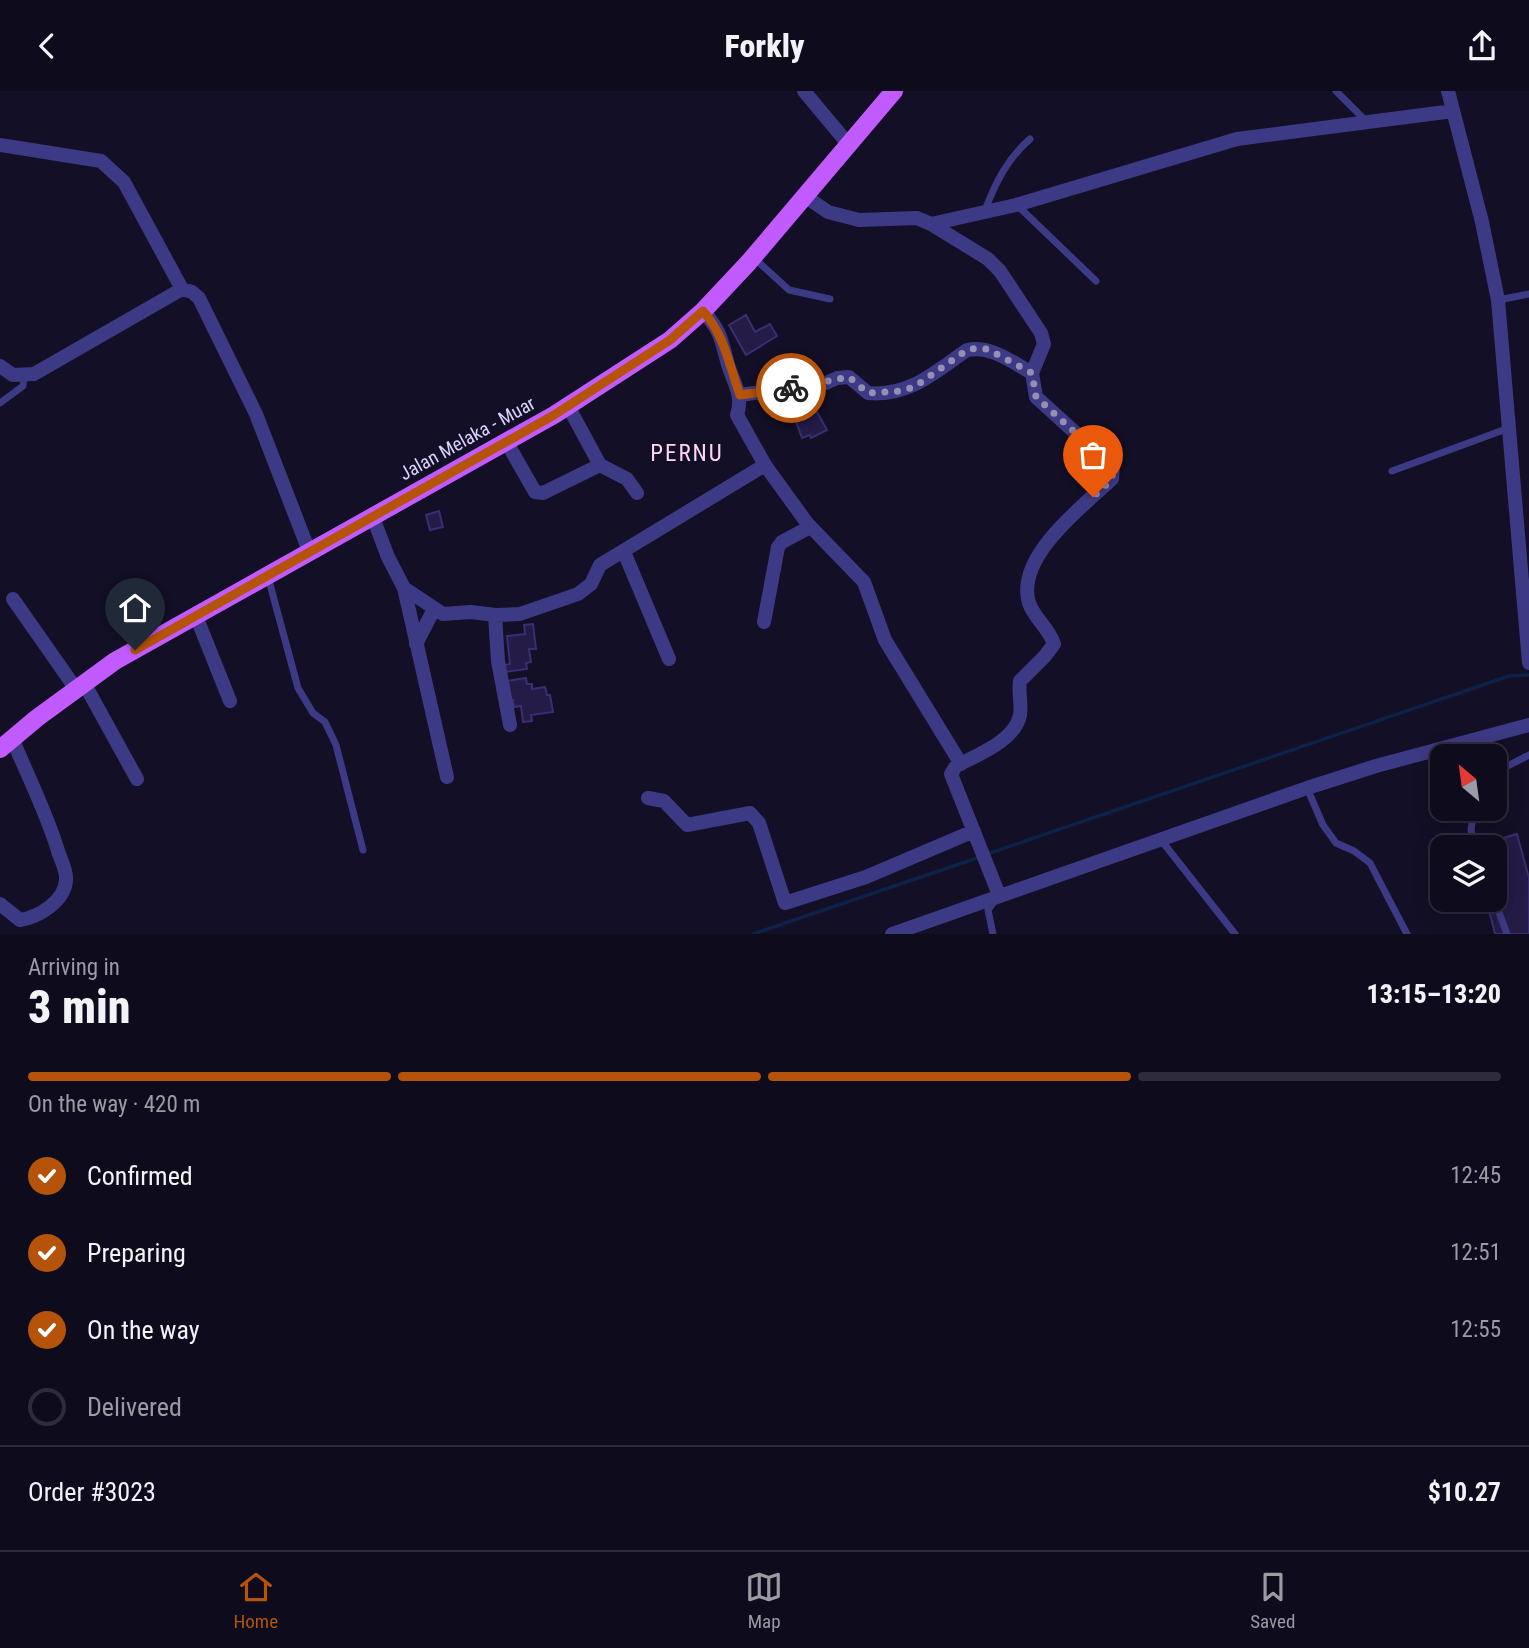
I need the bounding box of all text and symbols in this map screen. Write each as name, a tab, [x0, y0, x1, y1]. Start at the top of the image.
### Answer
icon: back	[28, 27, 66, 65]
text: Forkly	[725, 27, 804, 65]
icon: share	[1463, 27, 1501, 65]
courier	[756, 353, 826, 423]
icon: bike	[772, 369, 810, 407]
street label: Jalan Melaka - Muar	[395, 392, 539, 485]
pin	[1063, 425, 1123, 497]
icon: bag	[1074, 436, 1112, 474]
district label: PERNU	[650, 440, 724, 467]
pin	[105, 578, 165, 650]
icon: home	[116, 589, 154, 627]
north arrow	[1430, 744, 1507, 821]
map controls	[1430, 744, 1507, 912]
button: layers	[1430, 835, 1507, 912]
text: Arriving in	[28, 954, 120, 981]
text: 13:15–13:20	[1367, 979, 1501, 1009]
text: 3 min	[28, 980, 131, 1034]
text: On the way · 420 m	[28, 1091, 200, 1118]
icon: check	[28, 1157, 66, 1195]
text: Confirmed	[87, 1161, 193, 1191]
text: 12:45	[1450, 1162, 1501, 1189]
icon: check	[28, 1234, 66, 1272]
text: Preparing	[87, 1238, 186, 1268]
text: 12:51	[1450, 1239, 1501, 1266]
icon: check	[28, 1311, 66, 1349]
text: On the way	[87, 1315, 200, 1345]
text: 12:55	[1450, 1316, 1501, 1343]
text: Delivered	[87, 1392, 182, 1422]
text: Order #3023	[28, 1477, 156, 1507]
text: $10.27	[1428, 1477, 1501, 1507]
tab: Home	[234, 1568, 278, 1633]
tab: Map	[745, 1568, 783, 1633]
tab: Saved	[1250, 1568, 1295, 1633]

